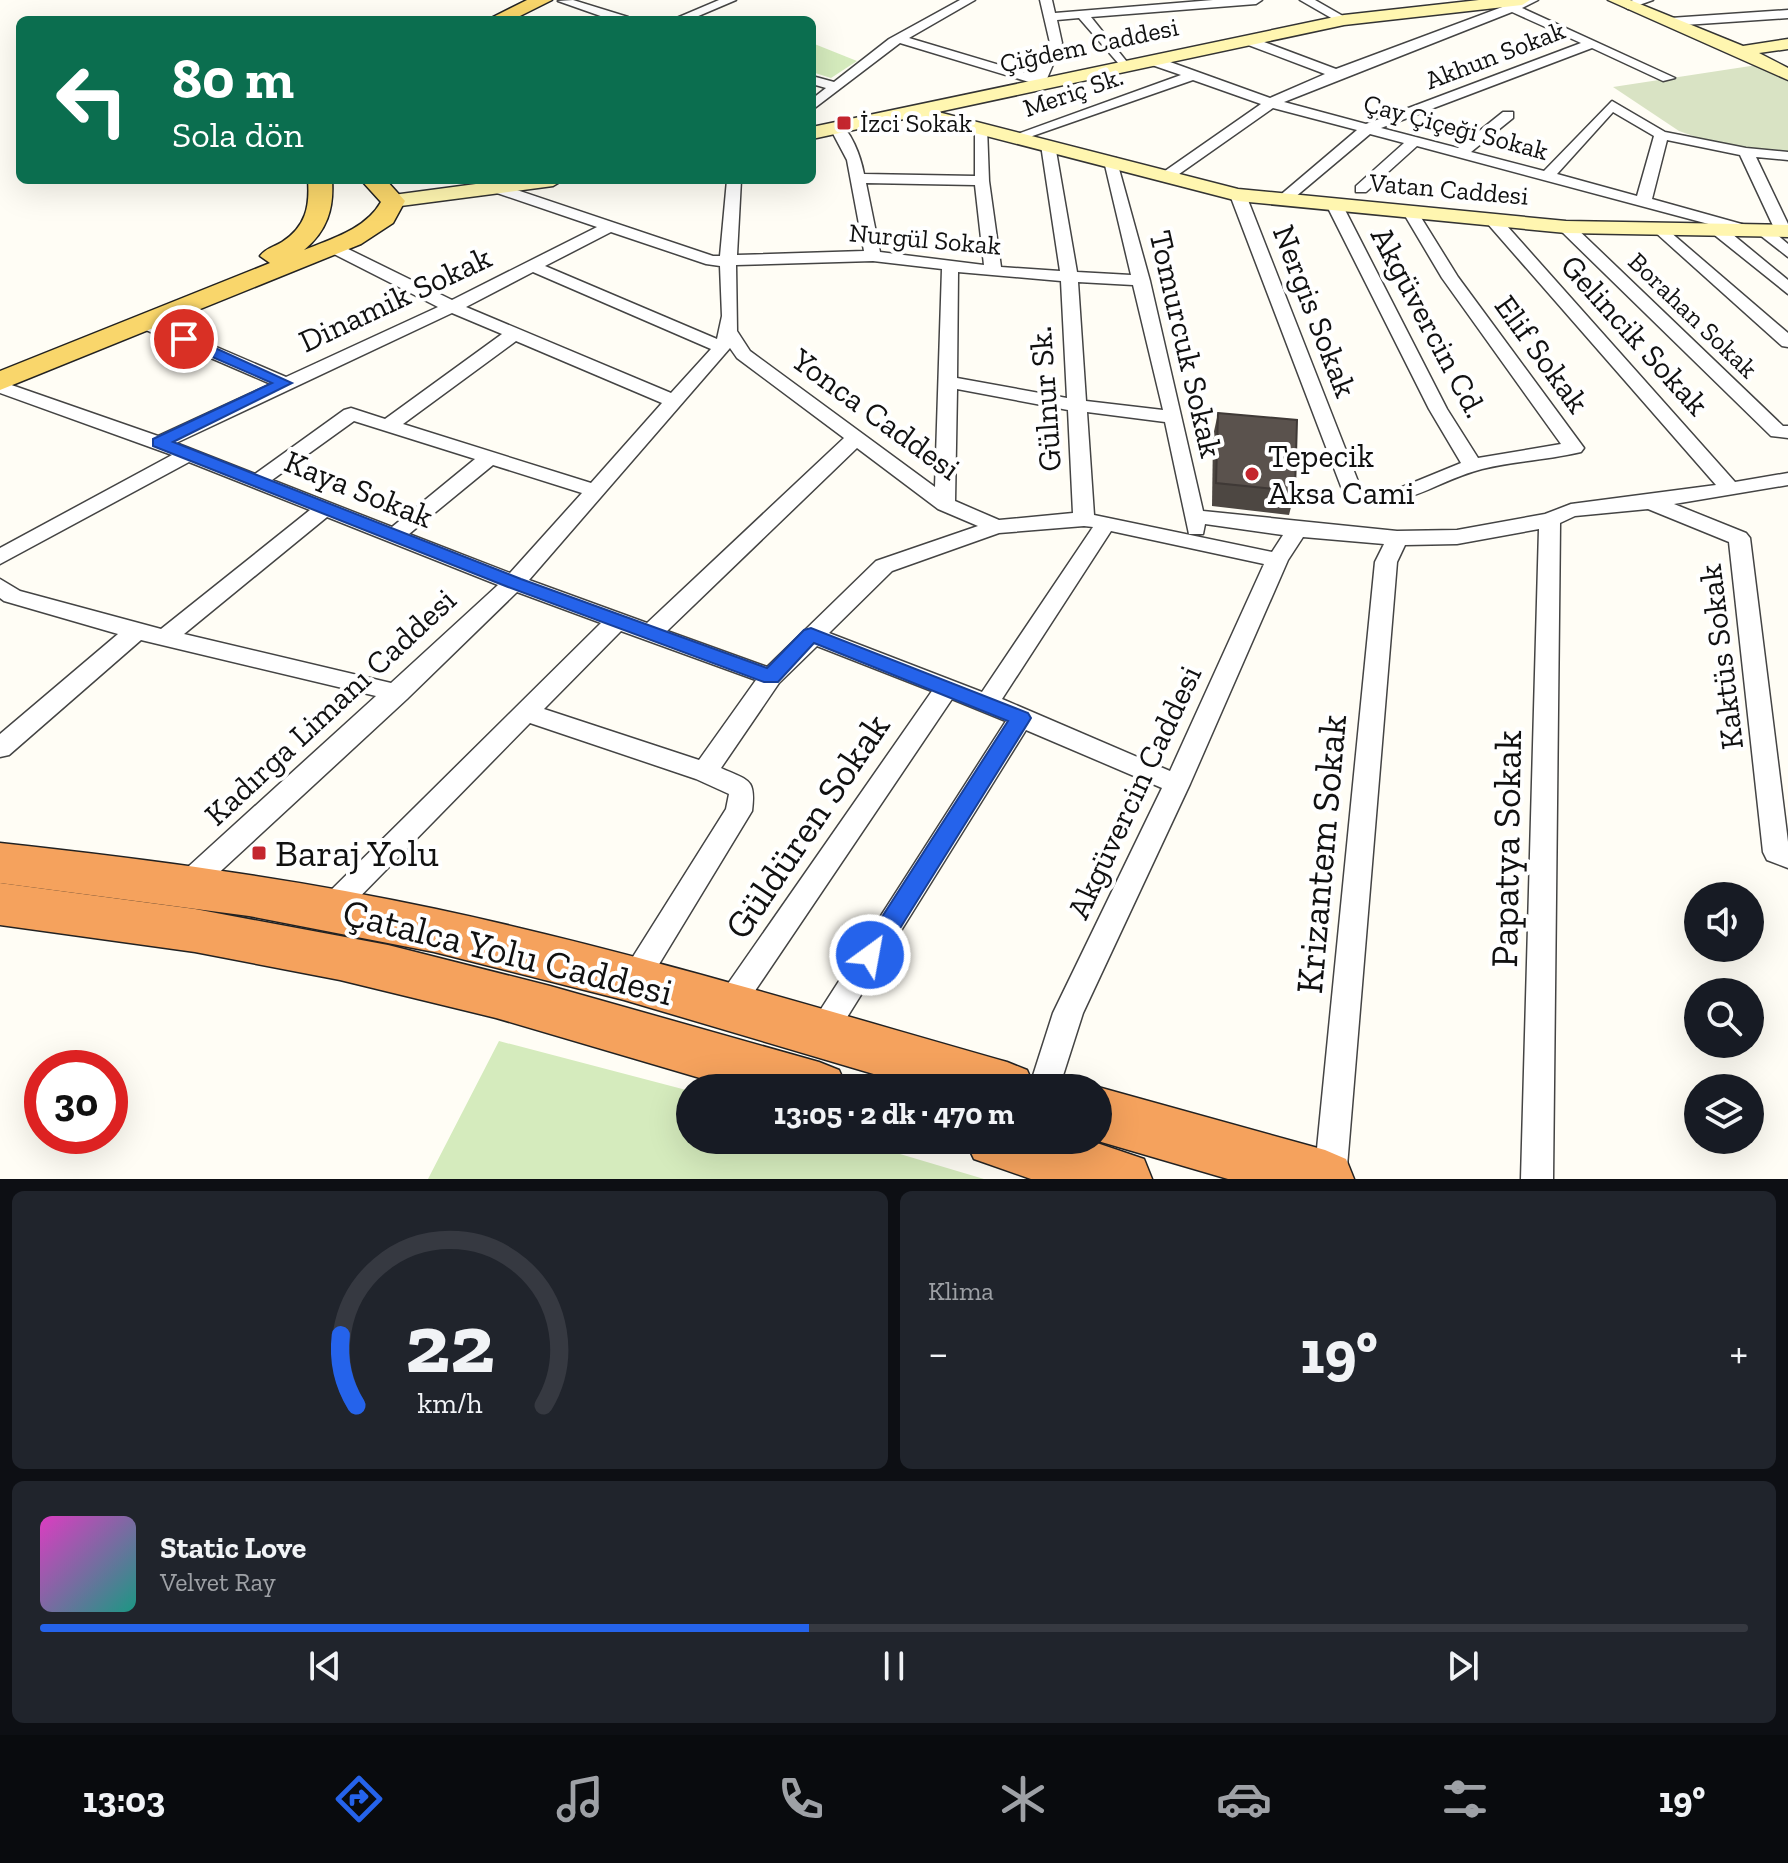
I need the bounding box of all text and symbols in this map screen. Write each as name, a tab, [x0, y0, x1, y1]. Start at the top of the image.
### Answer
street label: Çiğdem Caddesi	[997, 10, 1181, 80]
street label: Akhun Sokak	[1421, 14, 1570, 96]
text: 80 m	[172, 45, 294, 112]
icon: left	[40, 48, 144, 152]
street label: Meriç Sk.	[1019, 60, 1127, 124]
street label: Çay Çiçeği Sokak	[1360, 87, 1552, 167]
place label: İzci Sokak	[860, 107, 973, 139]
text: Sola dön	[172, 113, 304, 156]
marker: İzci Sokak	[835, 114, 853, 132]
street label: Vatan Caddesi	[1367, 166, 1530, 212]
street label: Nurgül Sokak	[848, 216, 1003, 262]
street label: Nergis Sokak	[1265, 220, 1365, 403]
street label: Akgüvercin Cd.	[1363, 220, 1495, 424]
street label: Tomurcuk Sokak	[1141, 227, 1231, 462]
street label: Dinamik Sokak	[293, 238, 498, 360]
street label: Borahan Sokak	[1622, 245, 1765, 385]
street label: Gelincik Sokak	[1553, 247, 1717, 423]
street label: Elif Sokak	[1487, 288, 1598, 420]
pin	[150, 305, 218, 373]
icon: arrive	[162, 317, 206, 361]
street label: Gülnur Sk.	[1021, 325, 1069, 473]
street label: Yonca Caddesi	[784, 340, 968, 488]
place label: Tepecik Aksa Cami	[1268, 437, 1415, 512]
street label: Kaya Sokak	[279, 442, 439, 536]
marker: Tepecik Aksa Cami	[1243, 465, 1261, 483]
street label: Kaktüs Sokak	[1691, 562, 1751, 752]
street label: Kadırga Limanı Caddesi	[197, 581, 463, 833]
street label: Akgüvercin Caddesi	[1059, 659, 1209, 925]
street label: Güldüren Sokak	[715, 704, 899, 947]
street label: Krizantem Sokak	[1286, 712, 1356, 995]
street label: Papatya Sokak	[1481, 730, 1531, 968]
place label: Baraj Yolu	[275, 830, 439, 876]
marker: Baraj Yolu	[250, 844, 268, 862]
map controls	[1684, 882, 1764, 1154]
button: sound	[1684, 882, 1764, 962]
street label: Çatalca Yolu Caddesi	[338, 889, 678, 1015]
position arrow	[828, 913, 912, 997]
button: search	[1684, 978, 1764, 1058]
speed limit sign: 30	[24, 1050, 128, 1154]
button: layers	[1684, 1074, 1764, 1154]
text: 13:05 · 2 dk · 470 m	[774, 1096, 1014, 1132]
text: Klima	[928, 1275, 994, 1307]
text: 22	[405, 1293, 495, 1393]
text: 19°	[1300, 1316, 1378, 1388]
text: −	[928, 1326, 949, 1379]
text: +	[1729, 1326, 1748, 1379]
text: km/h	[417, 1386, 483, 1420]
text: Static Love	[160, 1530, 306, 1566]
text: Velvet Ray	[160, 1566, 276, 1598]
icon: previous	[303, 1644, 347, 1688]
icon: pause	[872, 1644, 916, 1688]
icon: next	[1441, 1644, 1485, 1688]
icon: directions	[331, 1771, 387, 1827]
icon: music	[552, 1771, 608, 1827]
icon: phone	[773, 1771, 829, 1827]
icon: climate	[995, 1771, 1051, 1827]
icon: car	[1216, 1771, 1272, 1827]
icon: filters	[1437, 1771, 1493, 1827]
text: 13:03	[83, 1778, 165, 1821]
text: 19°	[1659, 1778, 1705, 1821]

